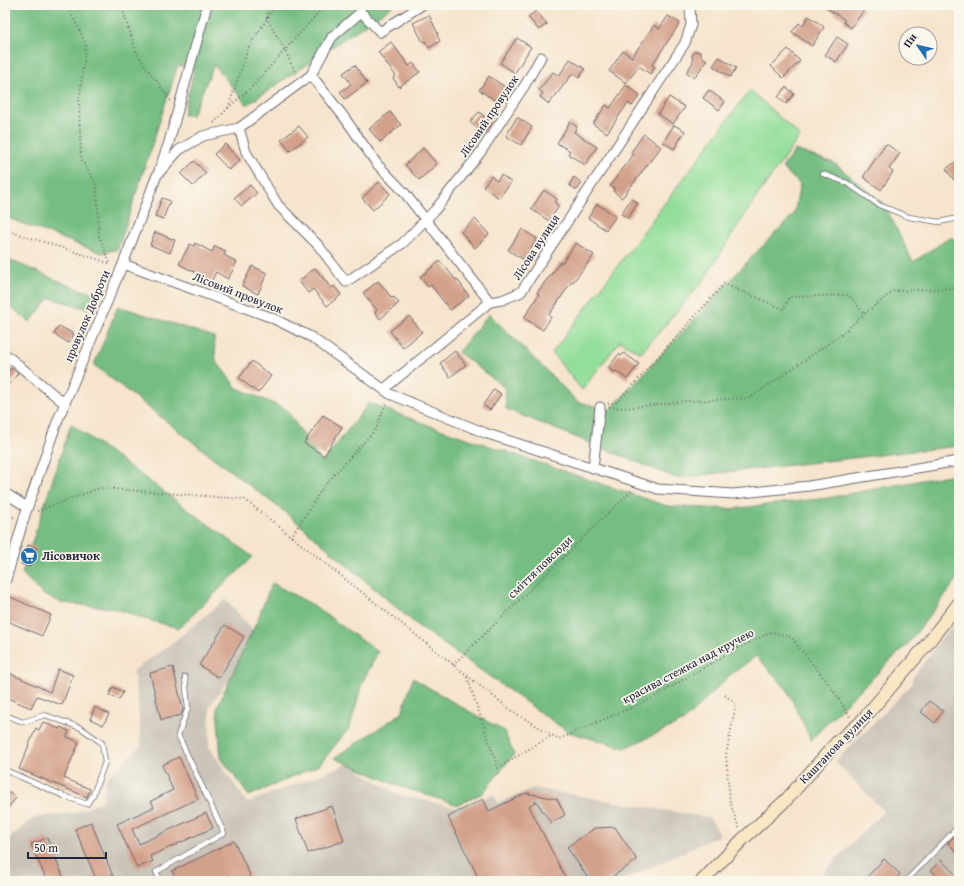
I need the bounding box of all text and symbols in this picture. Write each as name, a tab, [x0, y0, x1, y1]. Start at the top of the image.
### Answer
north arrow	[898, 26, 938, 66]
text: Пн	[899, 30, 920, 51]
street label: Лісовий провулок	[455, 71, 523, 160]
street label: Лісова вулиця	[508, 211, 563, 283]
street label: провулок Доброти	[59, 267, 114, 364]
street label: Лісовий провулок	[191, 267, 286, 318]
street label: сміття повсюди	[504, 531, 576, 602]
supermarket icon: Лісовичок	[19, 546, 39, 566]
place label: Лісовичок	[42, 547, 100, 564]
street label: красива стежка над кручею	[619, 623, 757, 708]
street label: Каштанова вулиця	[795, 704, 876, 787]
scale bar	[28, 834, 106, 860]
text: 50 m	[34, 839, 58, 856]

